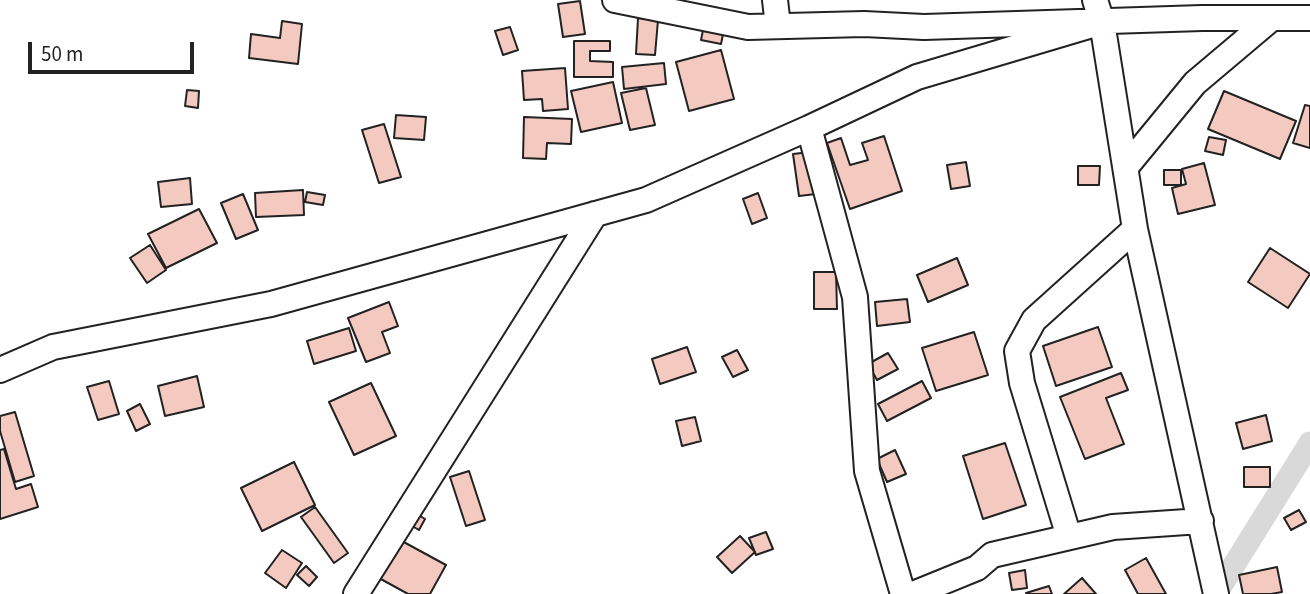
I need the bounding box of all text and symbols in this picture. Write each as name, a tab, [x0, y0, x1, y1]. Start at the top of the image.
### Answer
scale bar	[32, 28, 198, 72]
text: 50 m	[41, 39, 83, 69]

